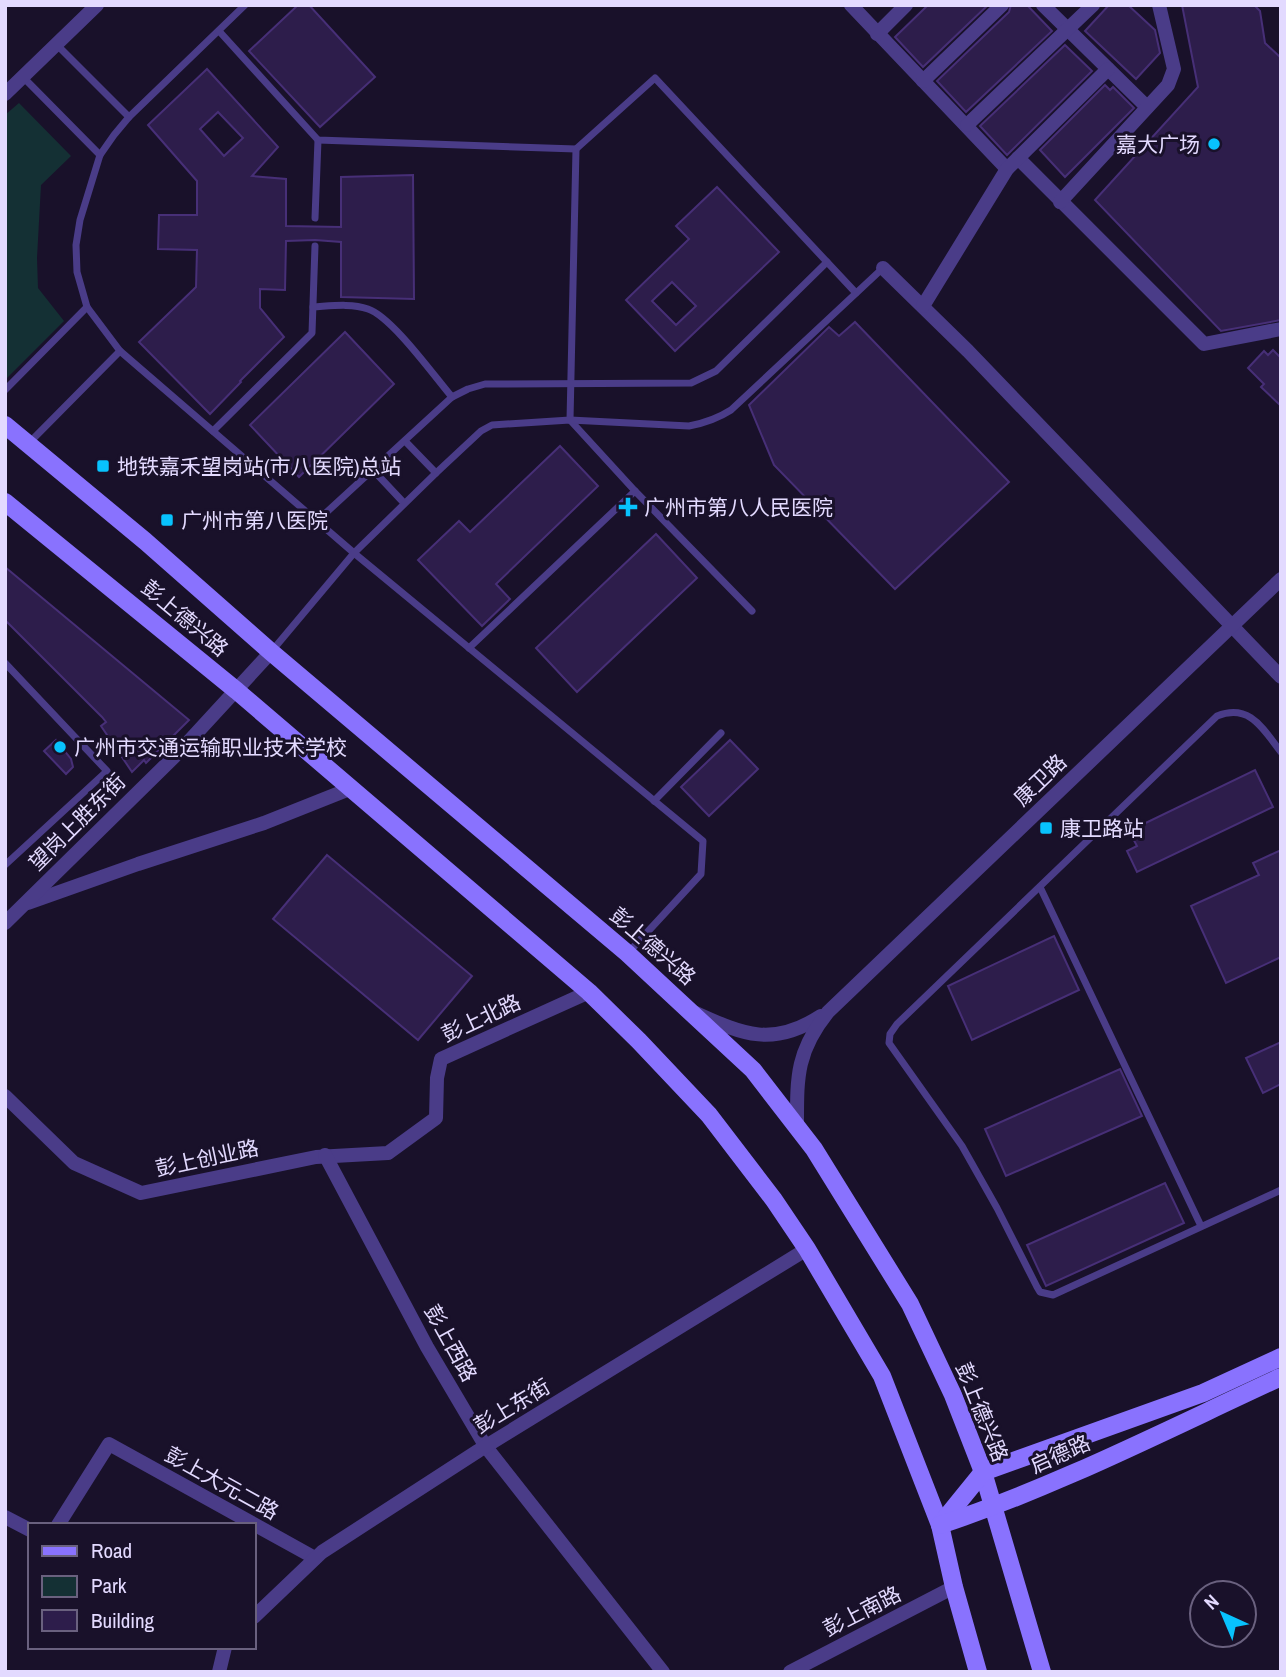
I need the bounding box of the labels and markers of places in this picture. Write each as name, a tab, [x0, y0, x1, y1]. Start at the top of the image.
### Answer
place label: 嘉大广场	[1116, 130, 1200, 159]
marker: 嘉大广场	[1206, 136, 1222, 152]
place label: 地铁嘉禾望岗站(市八医院)总站	[117, 452, 401, 481]
marker: 地铁嘉禾望岗站(市八医院)总站	[95, 458, 111, 474]
place label: 广州市第八人民医院	[644, 493, 833, 522]
marker: 广州市第八人民医院	[618, 497, 638, 517]
place label: 广州市第八医院	[181, 506, 328, 535]
marker: 广州市第八医院	[159, 512, 175, 528]
place label: 广州市交通运输职业技术学校	[74, 733, 347, 762]
marker: 广州市交通运输职业技术学校	[52, 739, 68, 755]
place label: 康卫路站	[1060, 814, 1144, 843]
marker: 康卫路站	[1038, 820, 1054, 836]

